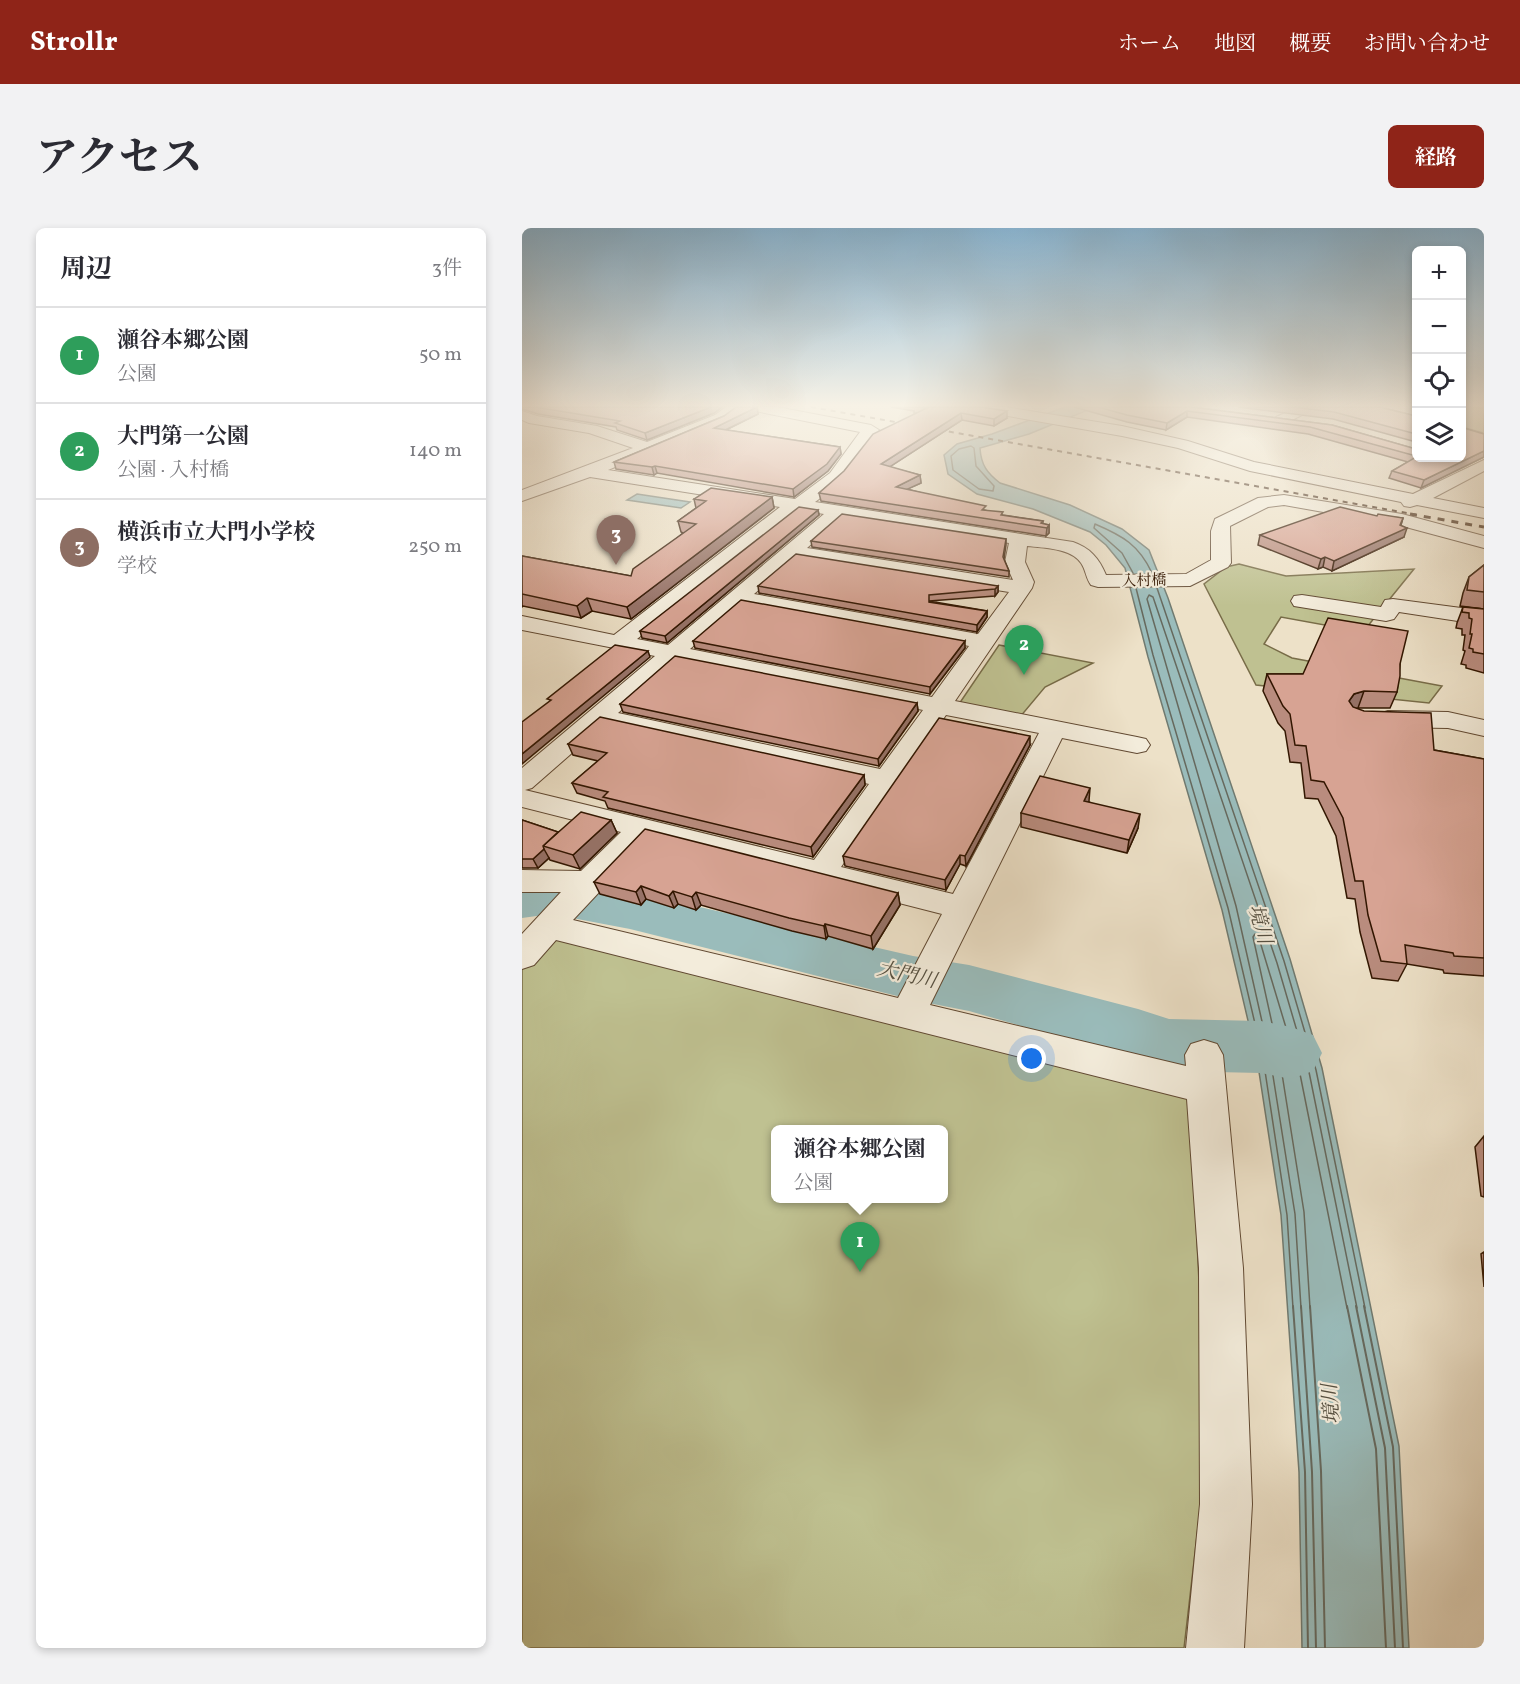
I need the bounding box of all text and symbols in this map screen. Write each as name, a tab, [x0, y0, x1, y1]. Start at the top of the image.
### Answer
text: Strollr	[30, 23, 118, 62]
text: ホーム	[1118, 30, 1181, 59]
text: 地図	[1214, 30, 1256, 59]
text: 概要	[1289, 30, 1331, 59]
text: お問い合わせ	[1364, 30, 1490, 59]
button: 経路	[1388, 125, 1484, 188]
text: アクセス	[36, 131, 203, 190]
map controls	[1412, 246, 1466, 462]
button: +	[1412, 246, 1466, 300]
text: 周辺	[60, 252, 112, 288]
text: 3件	[432, 255, 462, 283]
button: −	[1412, 300, 1466, 354]
text: 瀬谷本郷公園	[117, 326, 249, 357]
text: 1	[75, 341, 84, 369]
text: 50 m	[419, 341, 462, 369]
button: locate	[1412, 354, 1466, 408]
text: 公園	[117, 361, 157, 389]
button: layers	[1412, 408, 1466, 462]
text: 大門第一公園	[117, 422, 249, 453]
text: 2	[74, 437, 85, 465]
text: 140 m	[409, 437, 462, 465]
text: 公園 · 入村橋	[117, 457, 229, 485]
pin: 3	[596, 516, 635, 565]
text: 横浜市立大門小学校	[117, 518, 315, 549]
text: 3	[74, 533, 85, 561]
text: 250 m	[408, 533, 462, 561]
text: 学校	[117, 553, 157, 581]
street label: 入村橋	[1121, 571, 1167, 592]
pin: 2	[1004, 626, 1044, 675]
water label: 境川	[1240, 902, 1278, 949]
water label: 大門川	[874, 956, 941, 997]
your location	[1017, 1044, 1046, 1073]
popup	[771, 1125, 948, 1203]
text: 瀬谷本郷公園	[793, 1135, 926, 1166]
text: 公園	[793, 1170, 833, 1198]
pin: 1	[840, 1222, 880, 1272]
water label: 境川	[1316, 1381, 1347, 1425]

